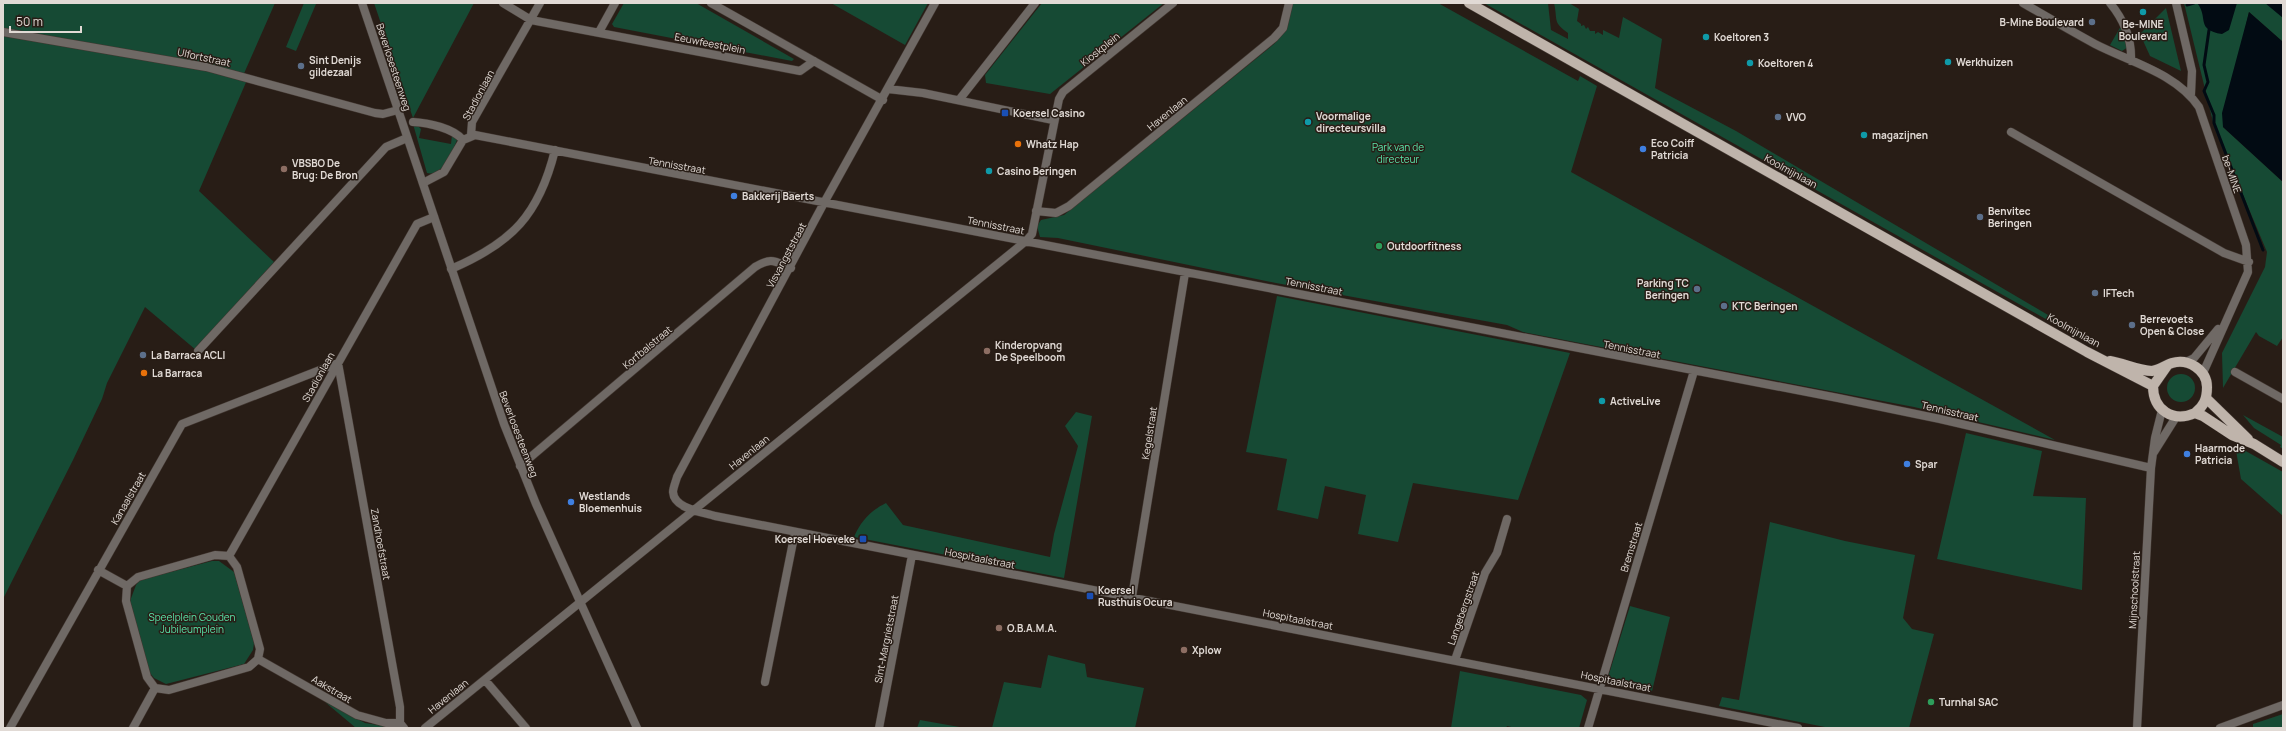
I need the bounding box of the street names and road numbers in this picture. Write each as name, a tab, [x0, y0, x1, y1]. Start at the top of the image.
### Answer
street label: Beverlosesteenweg	[373, 21, 415, 113]
street label: Eeuwfeestplein	[673, 29, 747, 57]
street label: Kioskplein	[1077, 29, 1123, 69]
street label: Ulfortstraat	[176, 45, 232, 69]
street label: Stadionlaan	[459, 67, 497, 123]
street label: Havenlaan	[1144, 92, 1190, 134]
street label: Koolmijnlaan	[1762, 151, 1820, 191]
street label: Tennisstraat	[647, 153, 707, 177]
street label: be-MINE	[2219, 153, 2245, 195]
street label: Tennisstraat	[966, 213, 1026, 237]
street label: Visvangststraat	[763, 220, 809, 290]
street label: Tennisstraat	[1284, 274, 1344, 298]
street label: Koolmijnlaan	[2045, 310, 2103, 350]
street label: Korfbalstraat	[619, 322, 675, 372]
street label: Tennisstraat	[1602, 337, 1662, 361]
street label: Stadionlaan	[298, 349, 338, 405]
street label: Beverlosesteenweg	[496, 389, 542, 479]
street label: Tennisstraat	[1920, 398, 1980, 424]
street label: Kegelstraat	[1138, 406, 1160, 460]
street label: Havenlaan	[726, 431, 772, 473]
street label: Kanaalstraat	[107, 469, 149, 527]
street label: Zandhoefstraat	[368, 507, 394, 581]
street label: Bremstraat	[1617, 520, 1645, 574]
street label: Hospitaalstraat	[944, 544, 1016, 572]
street label: Mijnschoolstraat	[2125, 551, 2143, 629]
street label: Langebergstraat	[1444, 569, 1482, 647]
street label: Sint-Margrietstraat	[871, 594, 901, 684]
street label: Hospitaalstraat	[1262, 605, 1334, 633]
street label: Hospitaalstraat	[1580, 667, 1652, 695]
street label: Aakstraat	[309, 672, 355, 706]
street label: Havenlaan	[425, 675, 471, 717]

